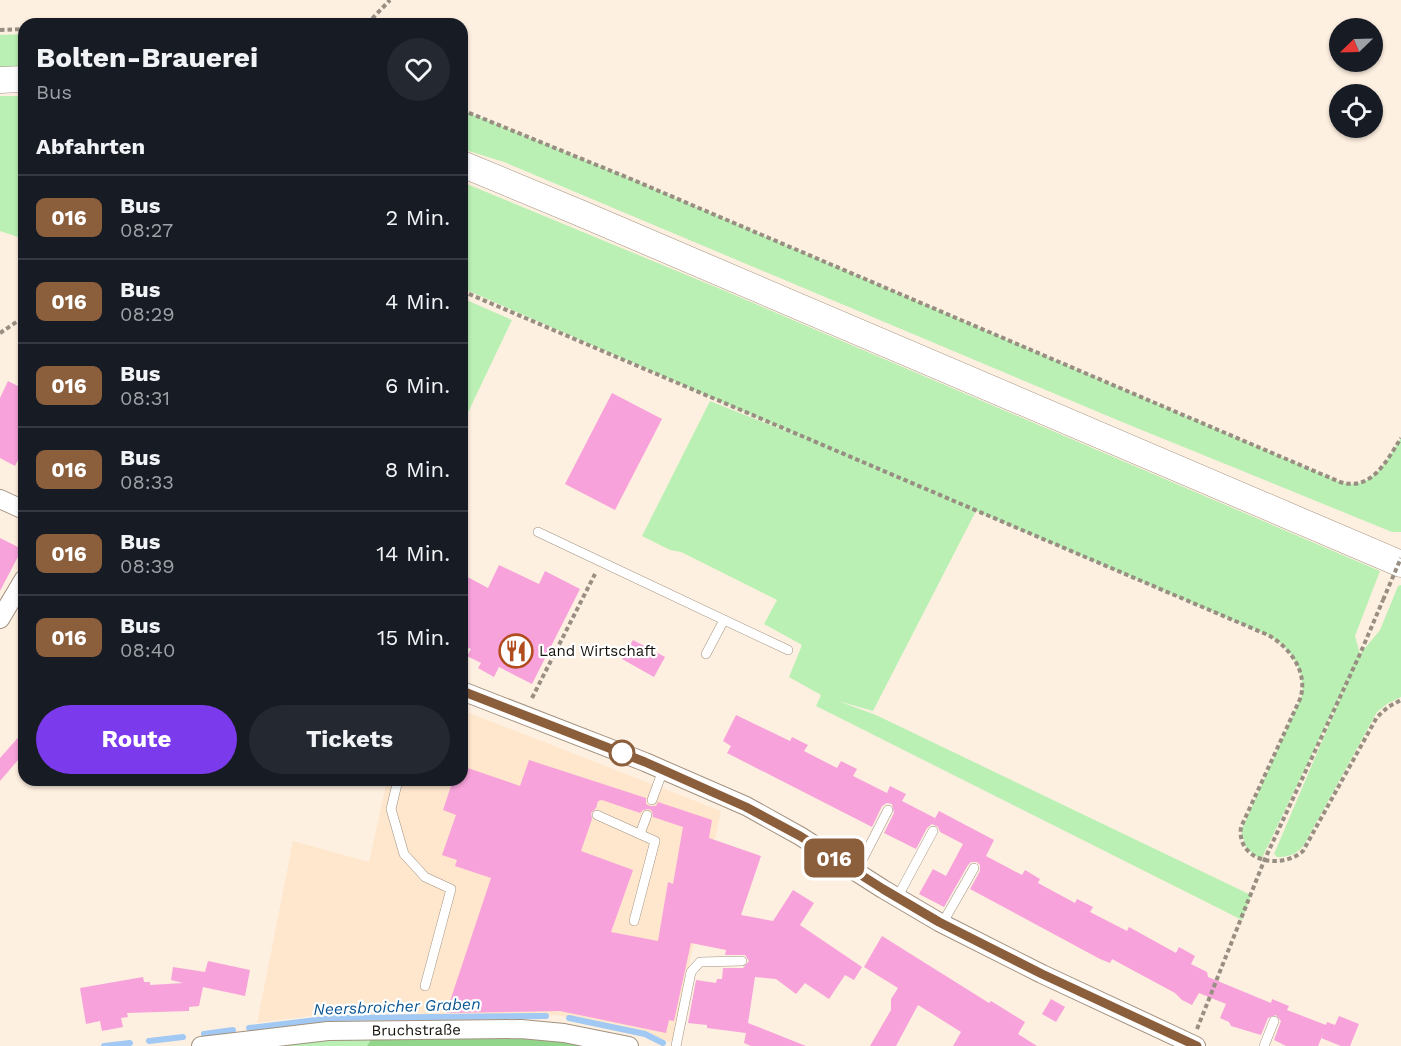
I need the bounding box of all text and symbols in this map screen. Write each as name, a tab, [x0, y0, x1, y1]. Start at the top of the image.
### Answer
north arrow	[1329, 18, 1383, 72]
map controls	[1329, 18, 1383, 138]
button: heart	[387, 38, 450, 101]
text: Bolten-Brauerei	[36, 41, 258, 74]
text: Bus	[36, 80, 72, 104]
button: locate	[1329, 84, 1383, 138]
text: Abfahrten	[36, 134, 145, 159]
text: Bus	[120, 193, 160, 218]
text: 016	[51, 205, 87, 230]
text: 2 Min.	[386, 205, 450, 230]
text: 08:27	[120, 218, 173, 242]
text: Bus	[120, 277, 160, 302]
text: 016	[51, 289, 87, 314]
text: 4 Min.	[385, 289, 450, 314]
text: 08:29	[120, 302, 175, 326]
text: Bus	[120, 361, 160, 386]
text: 016	[51, 373, 87, 398]
text: 6 Min.	[385, 373, 450, 398]
text: 08:31	[120, 386, 170, 410]
text: Bus	[120, 445, 160, 470]
text: 016	[51, 457, 87, 482]
text: 8 Min.	[385, 457, 450, 482]
text: 08:33	[120, 470, 174, 494]
text: Bus	[120, 529, 160, 554]
text: 016	[51, 541, 87, 566]
text: 14 Min.	[376, 541, 450, 566]
text: 08:39	[120, 554, 175, 578]
text: Bus	[120, 613, 160, 638]
text: 016	[51, 625, 87, 650]
text: 15 Min.	[377, 625, 450, 650]
restaurant icon: Land Wirtschaft	[498, 633, 534, 669]
text: 08:40	[120, 638, 175, 662]
place label: Land Wirtschaft	[539, 642, 656, 660]
button: Route	[36, 705, 237, 774]
button: Tickets	[249, 705, 450, 774]
unlabelled marker	[609, 740, 635, 766]
line badge: 016	[800, 838, 868, 878]
text: 016	[816, 846, 852, 871]
water label: Neersbroicher Graben	[313, 994, 481, 1019]
street label: Bruchstraße	[371, 1021, 461, 1040]

